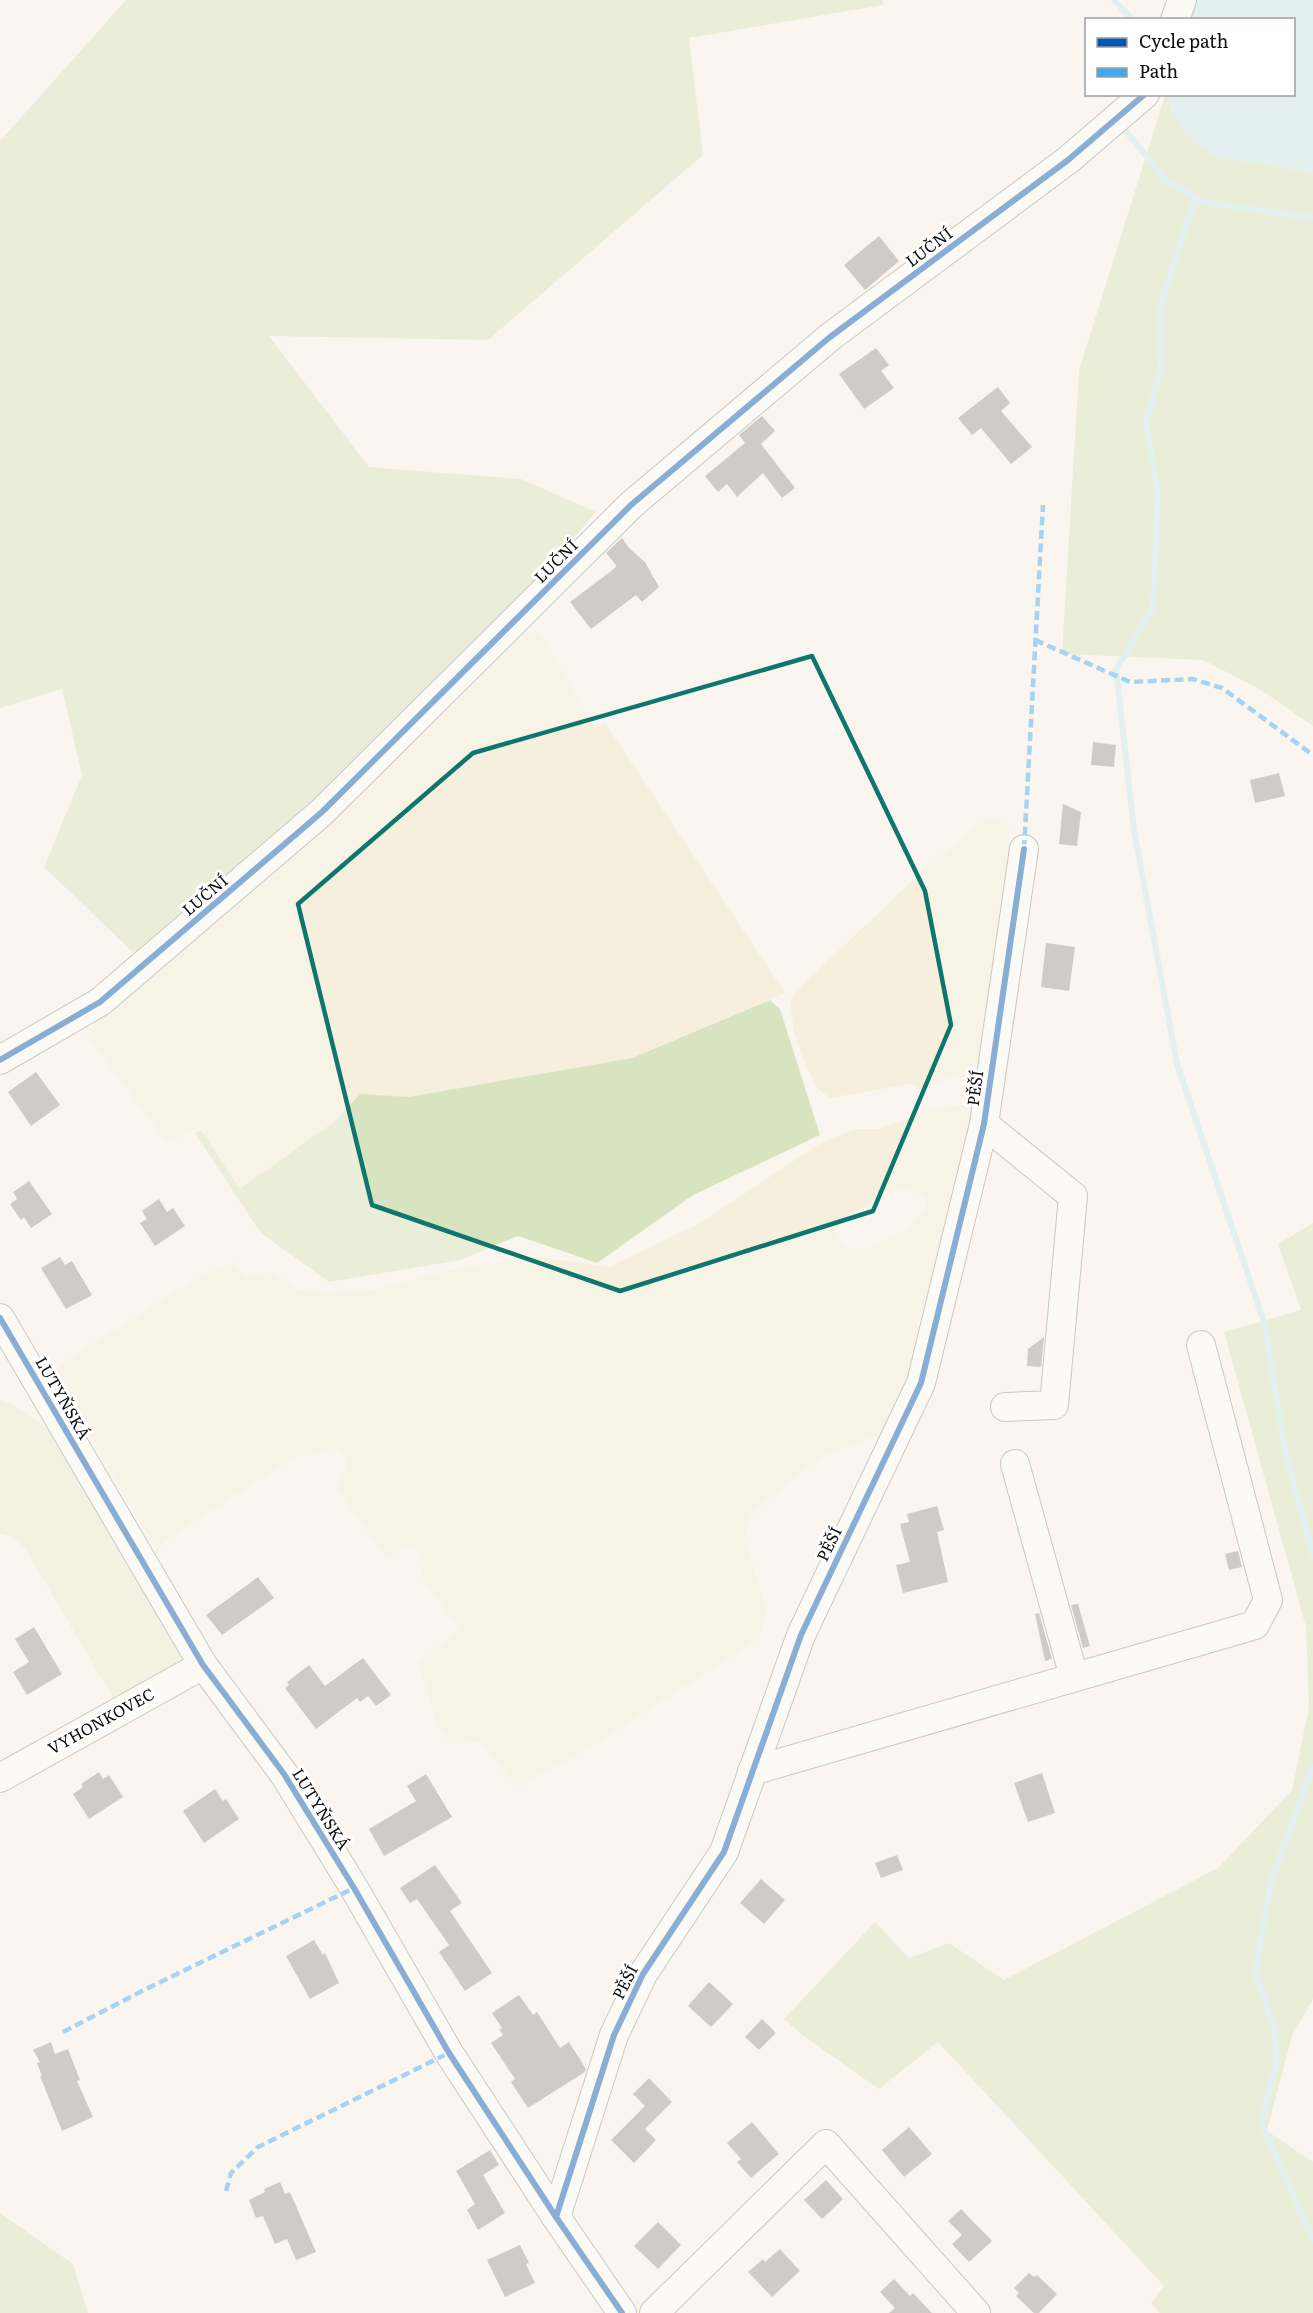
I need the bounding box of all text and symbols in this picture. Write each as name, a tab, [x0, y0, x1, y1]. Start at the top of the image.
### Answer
legend	[1085, 18, 1295, 96]
text: Cycle path	[1139, 27, 1228, 54]
text: Path	[1139, 57, 1178, 84]
street label: LUČNÍ	[900, 221, 957, 272]
street label: LUČNÍ	[528, 533, 583, 588]
street label: LUČNÍ	[176, 868, 233, 921]
street label: PĚŠÍ	[960, 1068, 988, 1107]
street label: LUTYŇSKÁ	[30, 1352, 97, 1444]
street label: PĚŠÍ	[809, 1522, 847, 1565]
street label: VYHONKOVEC	[43, 1681, 158, 1759]
street label: LUTYŇSKÁ	[287, 1763, 357, 1854]
street label: PĚŠÍ	[605, 1960, 643, 2003]

